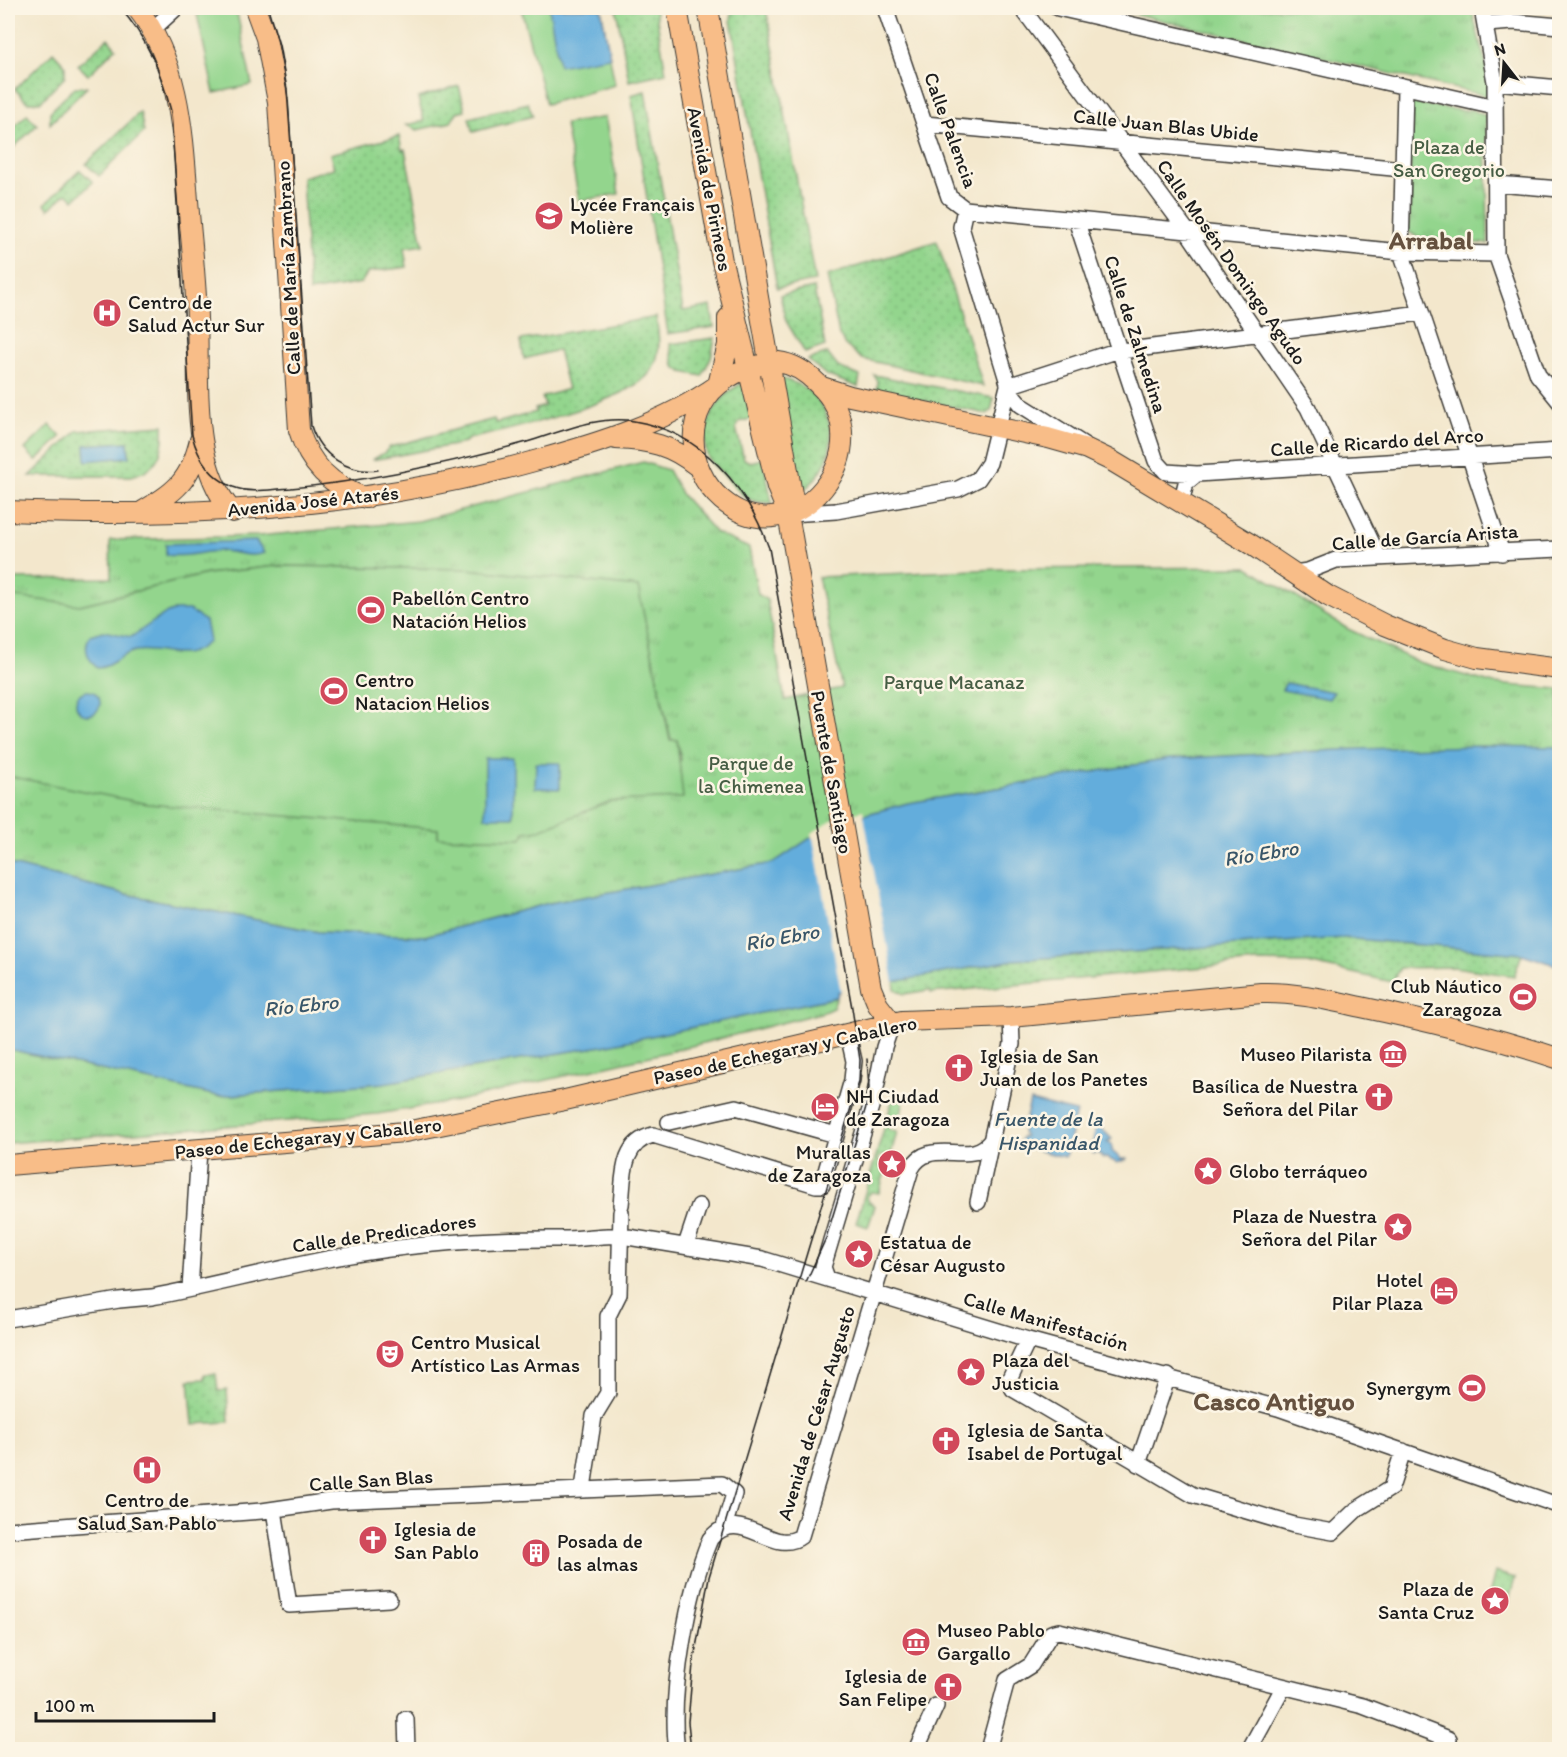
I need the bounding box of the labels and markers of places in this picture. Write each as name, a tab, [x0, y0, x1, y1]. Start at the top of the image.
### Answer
place label: Lycée Français Molière	[570, 192, 695, 239]
school or university icon: Lycée Français Molière	[533, 200, 565, 232]
place label: Centro de Salud Actur Sur	[128, 290, 265, 337]
hospital icon: Centro de Salud Actur Sur	[91, 297, 123, 329]
place label: Pabellón Centro Natación Helios	[392, 586, 529, 633]
sports icon: Pabellón Centro Natación Helios	[355, 594, 387, 626]
place label: Centro Natacion Helios	[355, 668, 490, 715]
sports icon: Centro Natacion Helios	[318, 675, 350, 707]
place label: Club Náutico Zaragoza	[1390, 974, 1503, 1021]
sports icon: Club Náutico Zaragoza	[1507, 981, 1539, 1013]
museum icon: Museo Pilarista	[1377, 1038, 1409, 1070]
place label: Museo Pilarista	[1240, 1042, 1373, 1066]
place label: Iglesia de San Juan de los Panetes	[980, 1044, 1148, 1091]
church icon: Iglesia de San Juan de los Panetes	[943, 1052, 975, 1084]
place label: Basílica de Nuestra Señora del Pilar	[1192, 1074, 1359, 1121]
church icon: Basílica de Nuestra Señora del Pilar	[1363, 1081, 1395, 1113]
place label: NH Ciudad de Zaragoza	[846, 1084, 950, 1131]
hotel icon: NH Ciudad de Zaragoza	[809, 1091, 841, 1123]
place label: Murallas de Zaragoza	[767, 1140, 871, 1187]
place icon: Murallas de Zaragoza	[876, 1148, 908, 1180]
place icon: Globo terráqueo	[1192, 1155, 1224, 1187]
place label: Globo terráqueo	[1229, 1159, 1368, 1183]
place label: Plaza de Nuestra Señora del Pilar	[1232, 1204, 1378, 1251]
place icon: Plaza de Nuestra Señora del Pilar	[1382, 1211, 1414, 1243]
place label: Estatua de César Augusto	[880, 1230, 1005, 1277]
place icon: Estatua de César Augusto	[843, 1238, 875, 1270]
place label: Hotel Pilar Plaza	[1332, 1268, 1424, 1315]
hotel icon: Hotel Pilar Plaza	[1428, 1275, 1460, 1307]
place label: Centro Musical Artístico Las Armas	[411, 1330, 580, 1377]
theatre icon: Centro Musical Artístico Las Armas	[374, 1338, 406, 1370]
place label: Plaza del Justicia	[992, 1348, 1069, 1395]
place icon: Plaza del Justicia	[955, 1356, 987, 1388]
sports icon: Synergym	[1456, 1372, 1488, 1404]
place label: Synergym	[1366, 1376, 1451, 1400]
place label: Iglesia de Santa Isabel de Portugal	[967, 1418, 1123, 1465]
church icon: Iglesia de Santa Isabel de Portugal	[930, 1425, 962, 1457]
hospital icon: Centro de Salud San Pablo	[131, 1454, 163, 1486]
place label: Centro de Salud San Pablo	[77, 1488, 217, 1535]
place label: Iglesia de San Pablo	[394, 1517, 479, 1564]
church icon: Iglesia de San Pablo	[357, 1524, 389, 1556]
place label: Posada de las almas	[557, 1529, 643, 1576]
building icon: Posada de las almas	[520, 1537, 552, 1569]
place label: Plaza de Santa Cruz	[1378, 1577, 1475, 1624]
place icon: Plaza de Santa Cruz	[1479, 1585, 1511, 1617]
place label: Museo Pablo Gargallo	[937, 1618, 1045, 1665]
museum icon: Museo Pablo Gargallo	[900, 1626, 932, 1658]
place label: Iglesia de San Felipe	[839, 1664, 927, 1711]
church icon: Iglesia de San Felipe	[932, 1671, 964, 1703]

